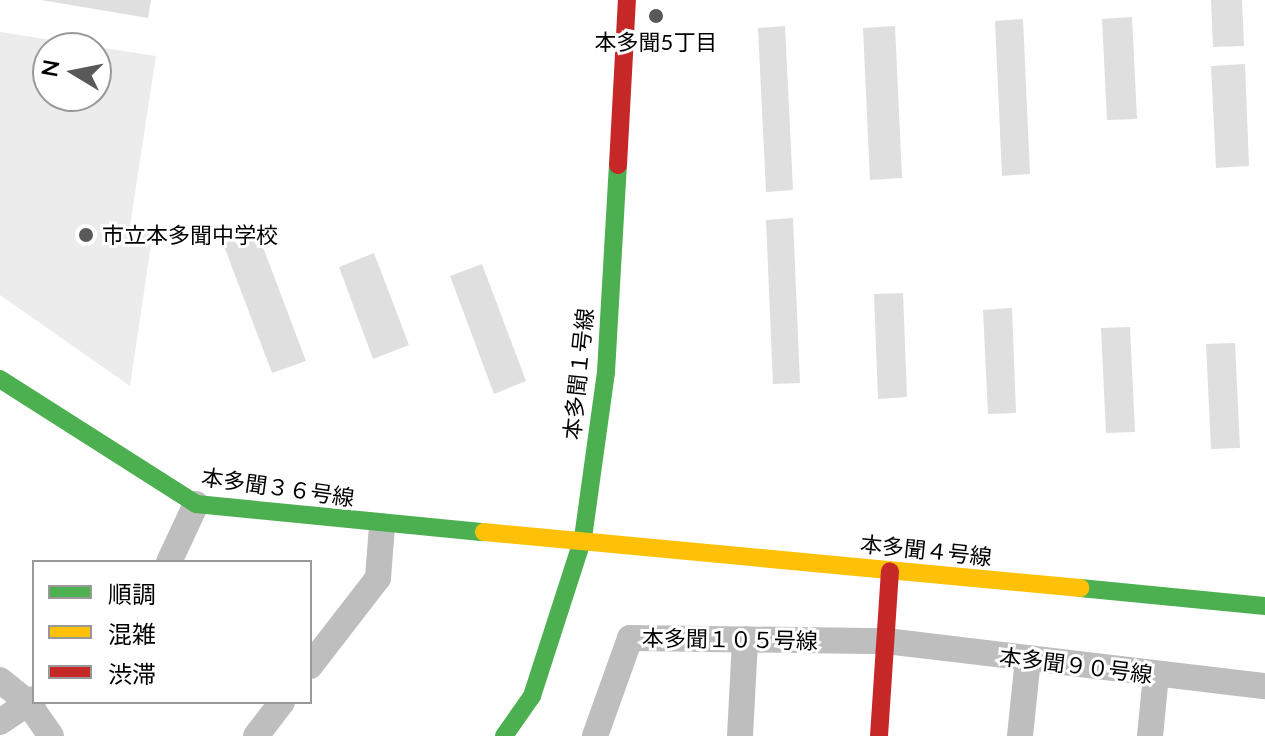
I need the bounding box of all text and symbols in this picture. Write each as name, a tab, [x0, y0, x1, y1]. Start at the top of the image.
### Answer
marker: 本多聞5丁目	[647, 7, 665, 25]
place label: 本多聞5丁目	[595, 29, 717, 55]
north arrow	[32, 32, 112, 112]
text: N	[35, 57, 65, 79]
place label: 市立本多聞中学校	[102, 222, 278, 248]
marker: 市立本多聞中学校	[77, 226, 95, 244]
street label: 本多聞１号線	[558, 307, 598, 441]
street label: 本多聞３６号線	[200, 463, 356, 511]
street label: 本多聞４号線	[859, 530, 993, 570]
legend	[32, 560, 312, 704]
text: 順調	[108, 579, 156, 608]
text: 混雑	[108, 619, 156, 648]
street label: 本多聞１０５号線	[642, 624, 818, 654]
street label: 本多聞９０号線	[998, 643, 1154, 687]
text: 渋滞	[108, 659, 156, 688]

